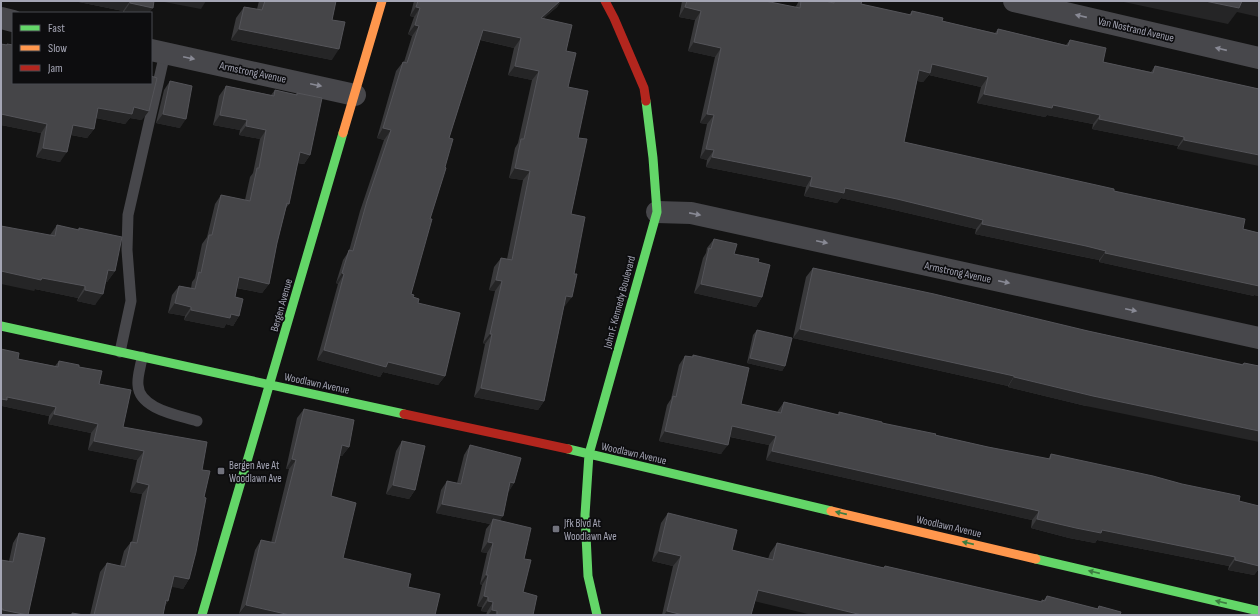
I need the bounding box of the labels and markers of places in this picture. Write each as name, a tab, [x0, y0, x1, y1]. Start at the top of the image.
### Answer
place label: Bergen Ave At Woodlawn Ave	[229, 459, 282, 485]
marker: Bergen Ave At Woodlawn Ave	[216, 466, 226, 476]
place label: Jfk Blvd At Woodlawn Ave	[563, 517, 617, 543]
marker: Jfk Blvd At Woodlawn Ave	[551, 524, 561, 534]

